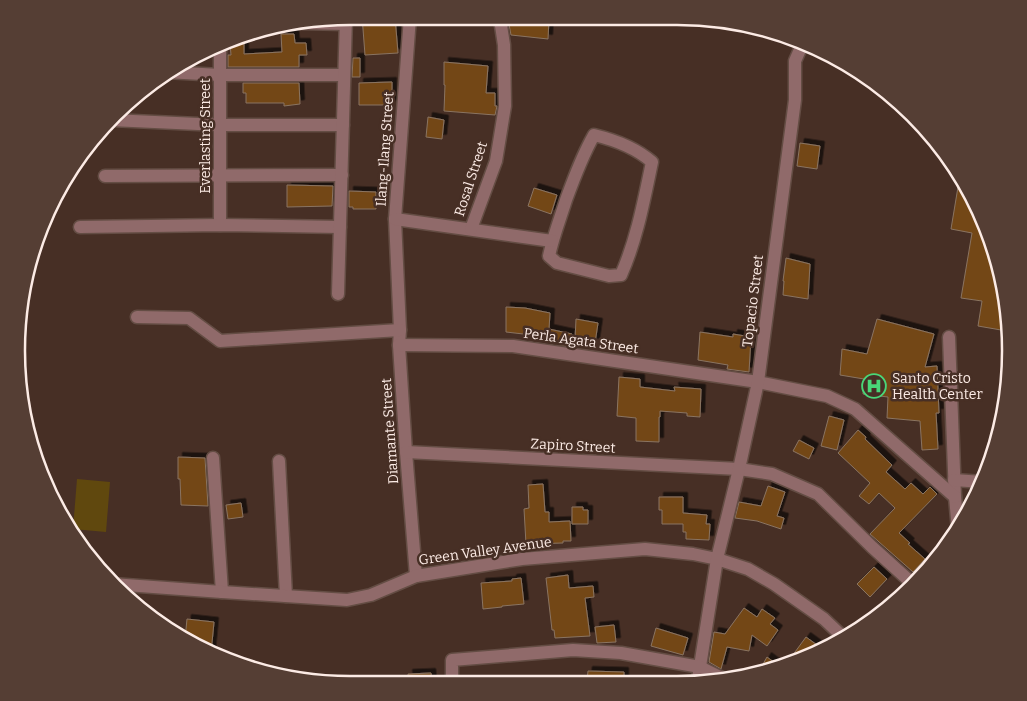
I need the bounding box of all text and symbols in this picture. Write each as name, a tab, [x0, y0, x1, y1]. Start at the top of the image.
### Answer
street label: Everlasting Street	[197, 78, 214, 194]
street label: Ilang-Ilang Street	[373, 91, 397, 207]
street label: Rosal Street	[451, 139, 491, 219]
street label: Topacio Street	[739, 254, 767, 348]
street label: Perla Agata Street	[522, 325, 640, 357]
place label: Santo Cristo Health Center	[892, 370, 983, 403]
hospital icon: Santo Cristo Health Center	[861, 373, 887, 399]
street label: Diamante Street	[378, 377, 402, 485]
street label: Zapiro Street	[530, 435, 616, 457]
street label: Green Valley Avenue	[417, 533, 553, 569]

